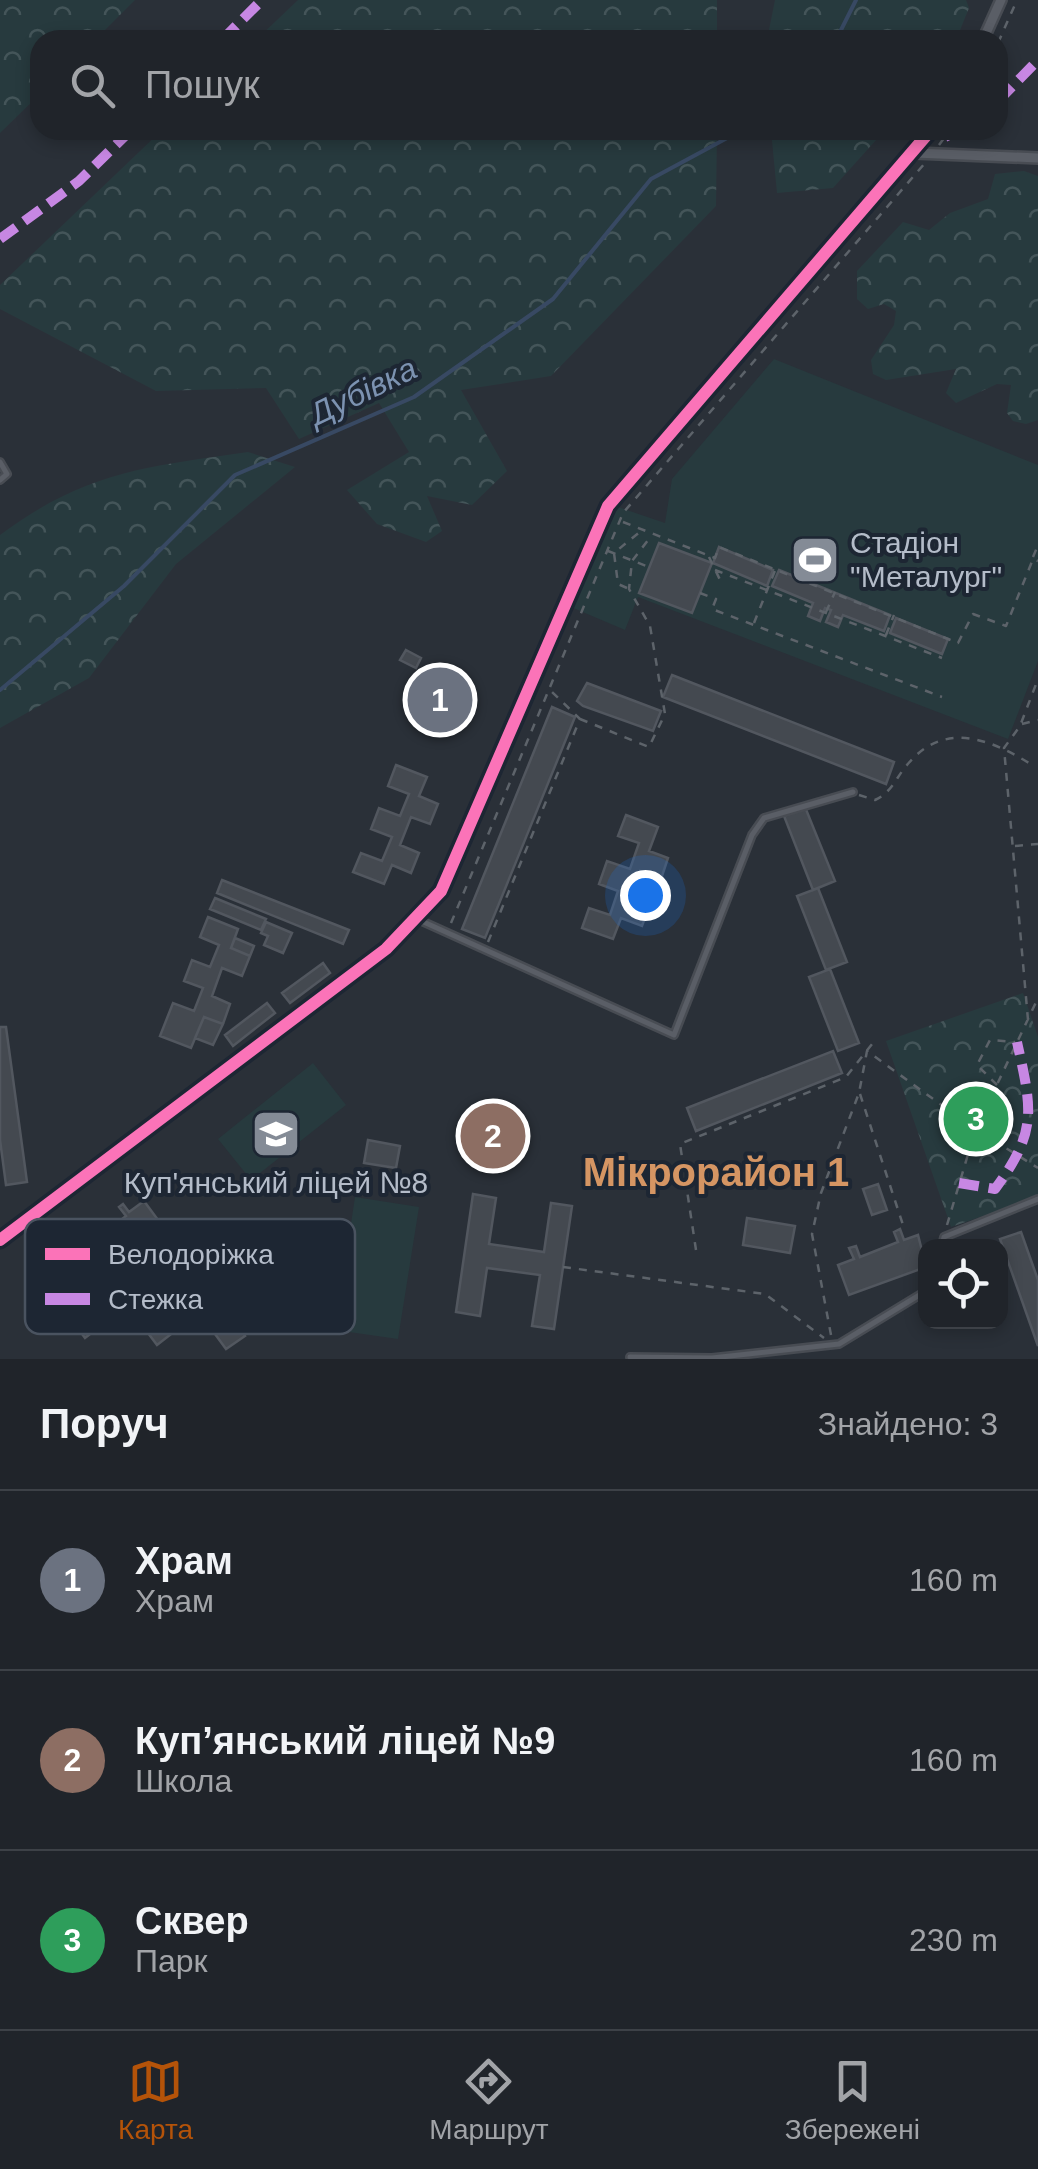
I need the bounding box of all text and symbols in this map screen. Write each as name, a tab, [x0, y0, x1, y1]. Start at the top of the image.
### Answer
search box	[30, 30, 1008, 140]
icon: search	[65, 58, 120, 113]
text: Пошук	[145, 64, 260, 106]
water label: Дубівка	[301, 350, 422, 434]
place label: Стадіон "Металург"	[850, 526, 1002, 593]
sports icon: Стадіон "Металург"	[789, 534, 841, 586]
pin: 1	[408, 662, 472, 738]
your location	[620, 870, 671, 921]
pin: 3	[944, 1082, 1008, 1156]
pin: 2	[460, 1098, 526, 1174]
school or university icon: Куп'янський ліцей №8	[250, 1108, 302, 1160]
district label: Мікрорайон 1	[583, 1150, 849, 1194]
place label: Куп'янський ліцей №8	[124, 1166, 428, 1199]
legend	[25, 1219, 355, 1334]
text: Велодоріжка	[108, 1239, 274, 1270]
map controls	[918, 1239, 1008, 1329]
button: locate	[918, 1239, 1008, 1329]
text: Стежка	[108, 1284, 204, 1315]
text: Поруч	[40, 1400, 169, 1447]
text: Знайдено: 3	[818, 1406, 998, 1442]
text: Храм	[135, 1540, 233, 1582]
text: 1	[64, 1562, 81, 1598]
text: 160 m	[909, 1562, 998, 1598]
text: Храм	[135, 1583, 214, 1619]
text: Куп’янський ліцей №9	[135, 1720, 555, 1762]
text: 2	[64, 1742, 81, 1778]
text: 160 m	[909, 1742, 998, 1778]
text: Школа	[135, 1763, 232, 1799]
text: Сквер	[135, 1900, 249, 1942]
text: 3	[64, 1922, 81, 1958]
text: 230 m	[909, 1922, 998, 1958]
text: Парк	[135, 1943, 208, 1979]
tab: Карта	[118, 2054, 193, 2146]
tab: Маршрут	[429, 2054, 549, 2146]
tab: Збережені	[785, 2054, 920, 2146]

